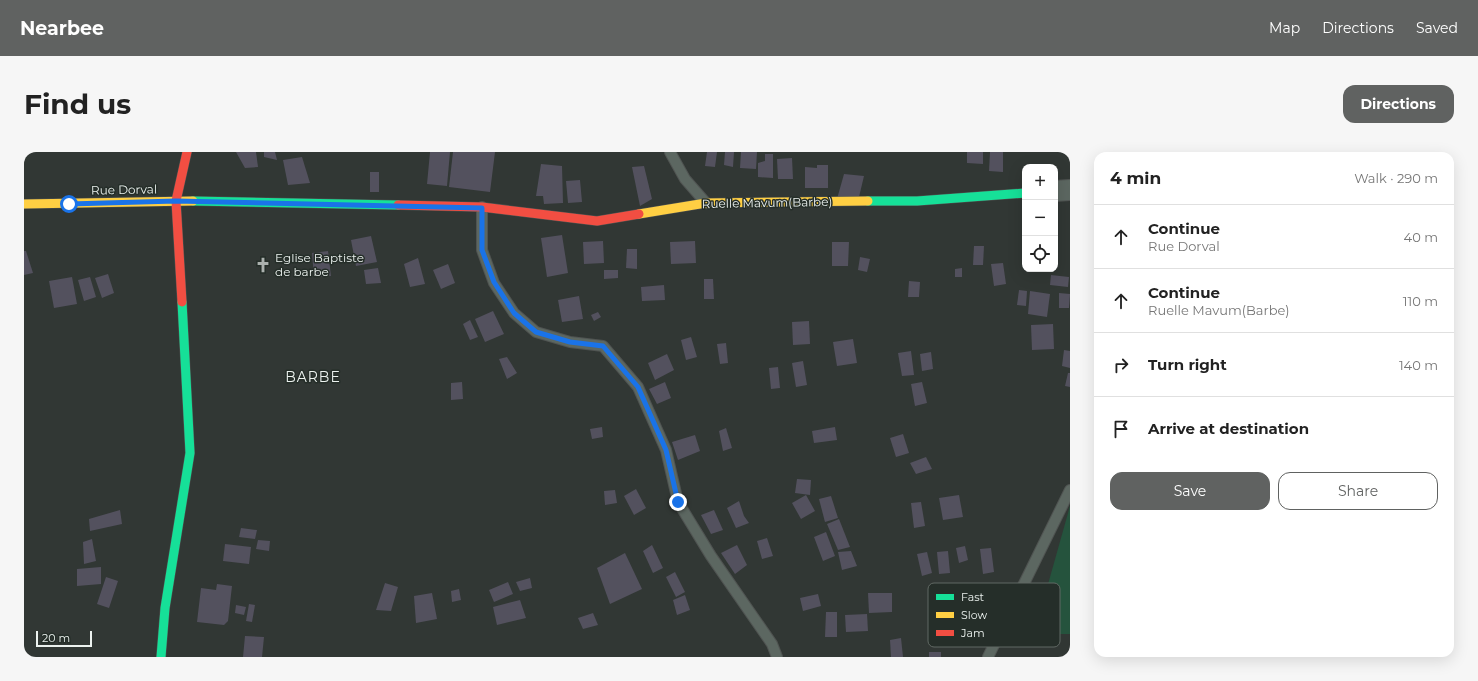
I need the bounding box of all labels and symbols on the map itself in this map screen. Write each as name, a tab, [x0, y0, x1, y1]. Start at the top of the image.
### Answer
street label: Rue Dorval	[91, 181, 157, 198]
street label: Ruelle Mavum(Barbe)	[702, 194, 832, 211]
route start	[60, 195, 78, 213]
place label: Eglise Baptiste de barbe	[275, 250, 364, 279]
church icon: Eglise Baptiste de barbe	[254, 256, 272, 274]
district label: BARBE	[285, 368, 341, 386]
route end	[669, 493, 687, 511]
legend	[928, 583, 1060, 647]
text: Fast	[961, 590, 985, 604]
text: Slow	[961, 608, 987, 622]
text: Jam	[960, 626, 985, 640]
scale bar	[36, 629, 92, 648]

